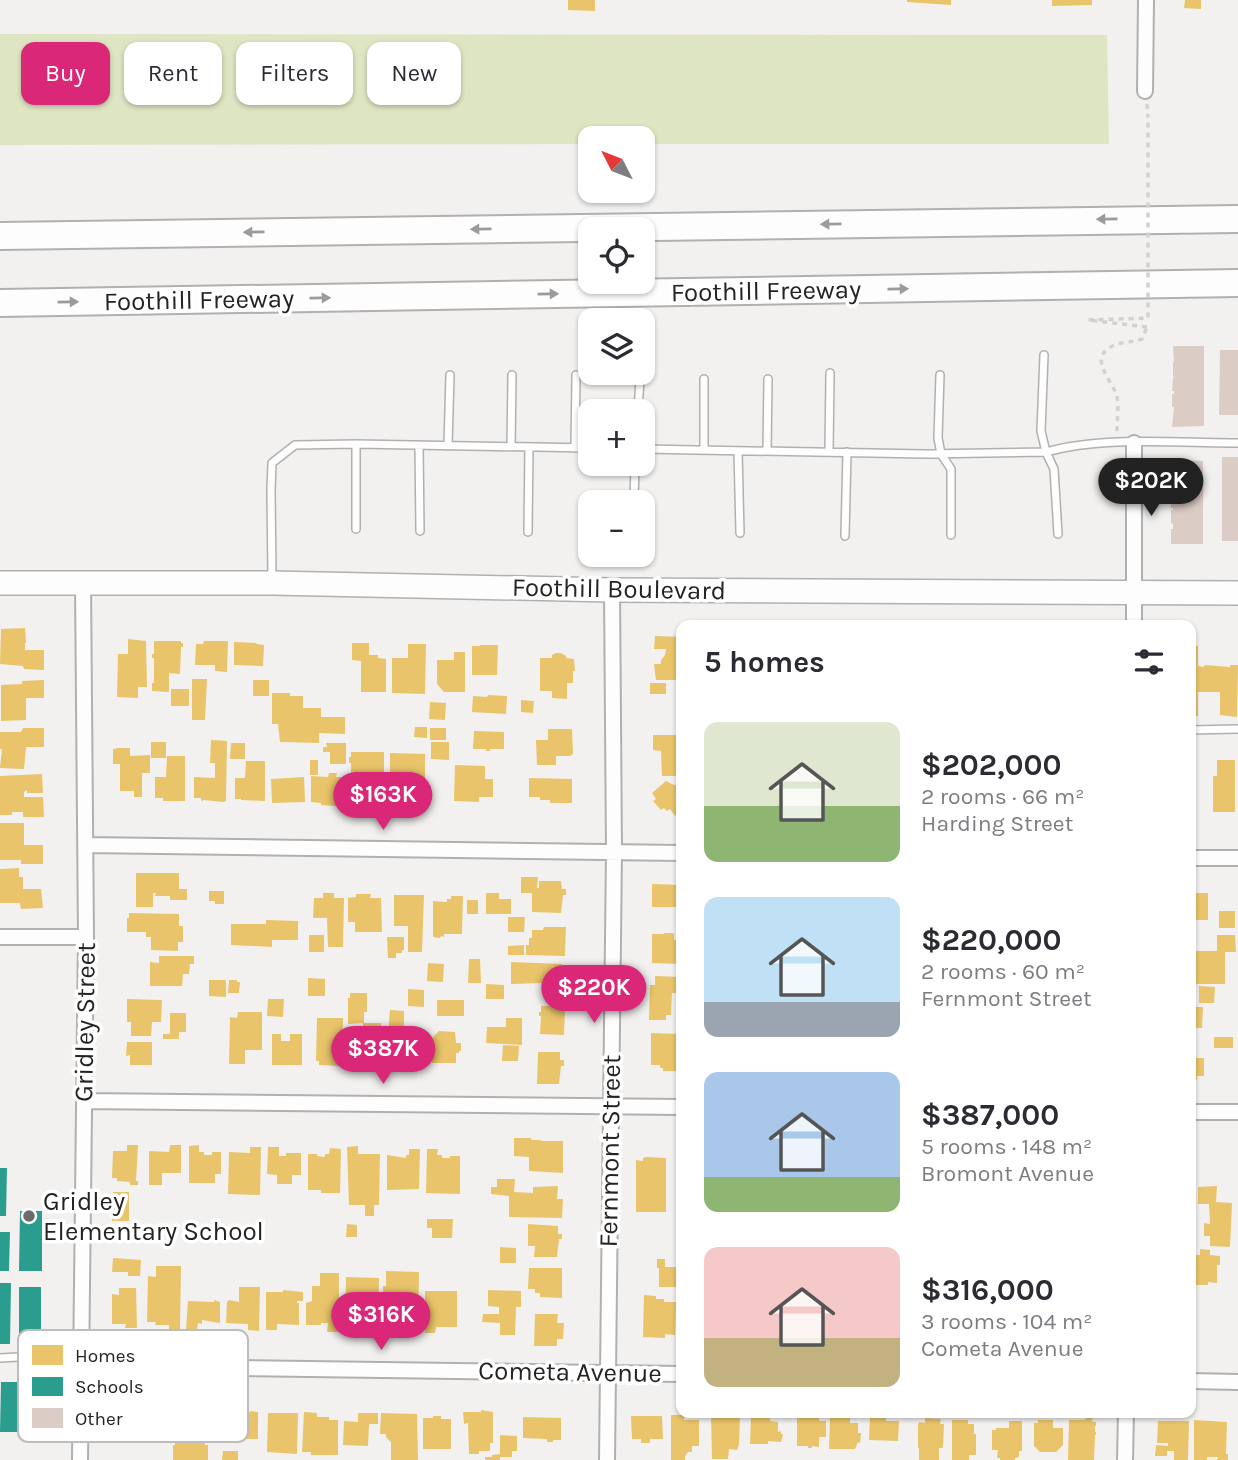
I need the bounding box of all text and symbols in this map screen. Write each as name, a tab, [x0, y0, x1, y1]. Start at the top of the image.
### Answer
chip: Buy	[21, 42, 110, 105]
chip: Rent	[124, 42, 222, 105]
chip: Filters	[236, 42, 353, 105]
chip: New	[367, 42, 461, 105]
north arrow	[578, 126, 654, 203]
map controls	[578, 126, 655, 567]
one-way arrow	[1096, 214, 1118, 225]
button: locate	[578, 217, 655, 294]
one-way arrow	[820, 218, 842, 229]
one-way arrow	[470, 223, 492, 235]
one-way arrow	[242, 227, 264, 238]
street label: Foothill Freeway	[671, 274, 861, 308]
street label: Foothill Freeway	[104, 283, 294, 317]
one-way arrow	[887, 283, 909, 294]
one-way arrow	[537, 288, 559, 300]
one-way arrow	[309, 292, 331, 304]
one-way arrow	[57, 296, 79, 308]
button: layers	[578, 308, 655, 385]
button: +	[578, 399, 655, 476]
pin: $202K	[1102, 458, 1200, 518]
text: $202K	[1114, 467, 1188, 494]
button: −	[578, 490, 655, 567]
street label: Foothill Boulevard	[512, 572, 726, 606]
icon: filters	[1130, 643, 1168, 681]
text: 5 homes	[704, 644, 825, 680]
text: $202,000	[921, 747, 1061, 783]
icon: home	[760, 750, 844, 834]
pin: $163K	[334, 772, 432, 832]
text: $163K	[349, 781, 417, 808]
text: 2 rooms · 66 m²	[921, 783, 1084, 810]
text: Harding Street	[921, 810, 1073, 837]
text: $220,000	[921, 922, 1061, 958]
icon: home	[760, 925, 844, 1009]
street label: Gridley Street	[68, 942, 102, 1102]
text: 2 rooms · 60 m²	[921, 958, 1085, 985]
pin: $220K	[545, 965, 643, 1025]
text: $220K	[557, 974, 631, 1001]
text: Fernmont Street	[921, 985, 1092, 1012]
pin: $387K	[334, 1026, 432, 1086]
text: $387K	[347, 1035, 419, 1062]
street label: Fernmont Street	[593, 1054, 627, 1248]
text: $387,000	[921, 1097, 1059, 1133]
icon: home	[760, 1100, 844, 1184]
text: 5 rooms · 148 m²	[921, 1133, 1092, 1160]
text: Bromont Avenue	[921, 1160, 1094, 1187]
place label: Gridley Elementary School	[43, 1186, 264, 1247]
marker: Gridley Elementary School	[21, 1208, 37, 1224]
text: $316,000	[921, 1272, 1054, 1308]
icon: home	[760, 1275, 844, 1359]
pin: $316K	[332, 1292, 430, 1352]
text: $316K	[347, 1301, 415, 1328]
text: 3 rooms · 104 m²	[921, 1308, 1092, 1335]
legend	[18, 1330, 248, 1442]
text: Cometa Avenue	[921, 1335, 1083, 1362]
text: Homes	[75, 1345, 136, 1367]
street label: Cometa Avenue	[478, 1355, 662, 1389]
text: Schools	[75, 1376, 144, 1398]
text: Other	[75, 1408, 123, 1430]

